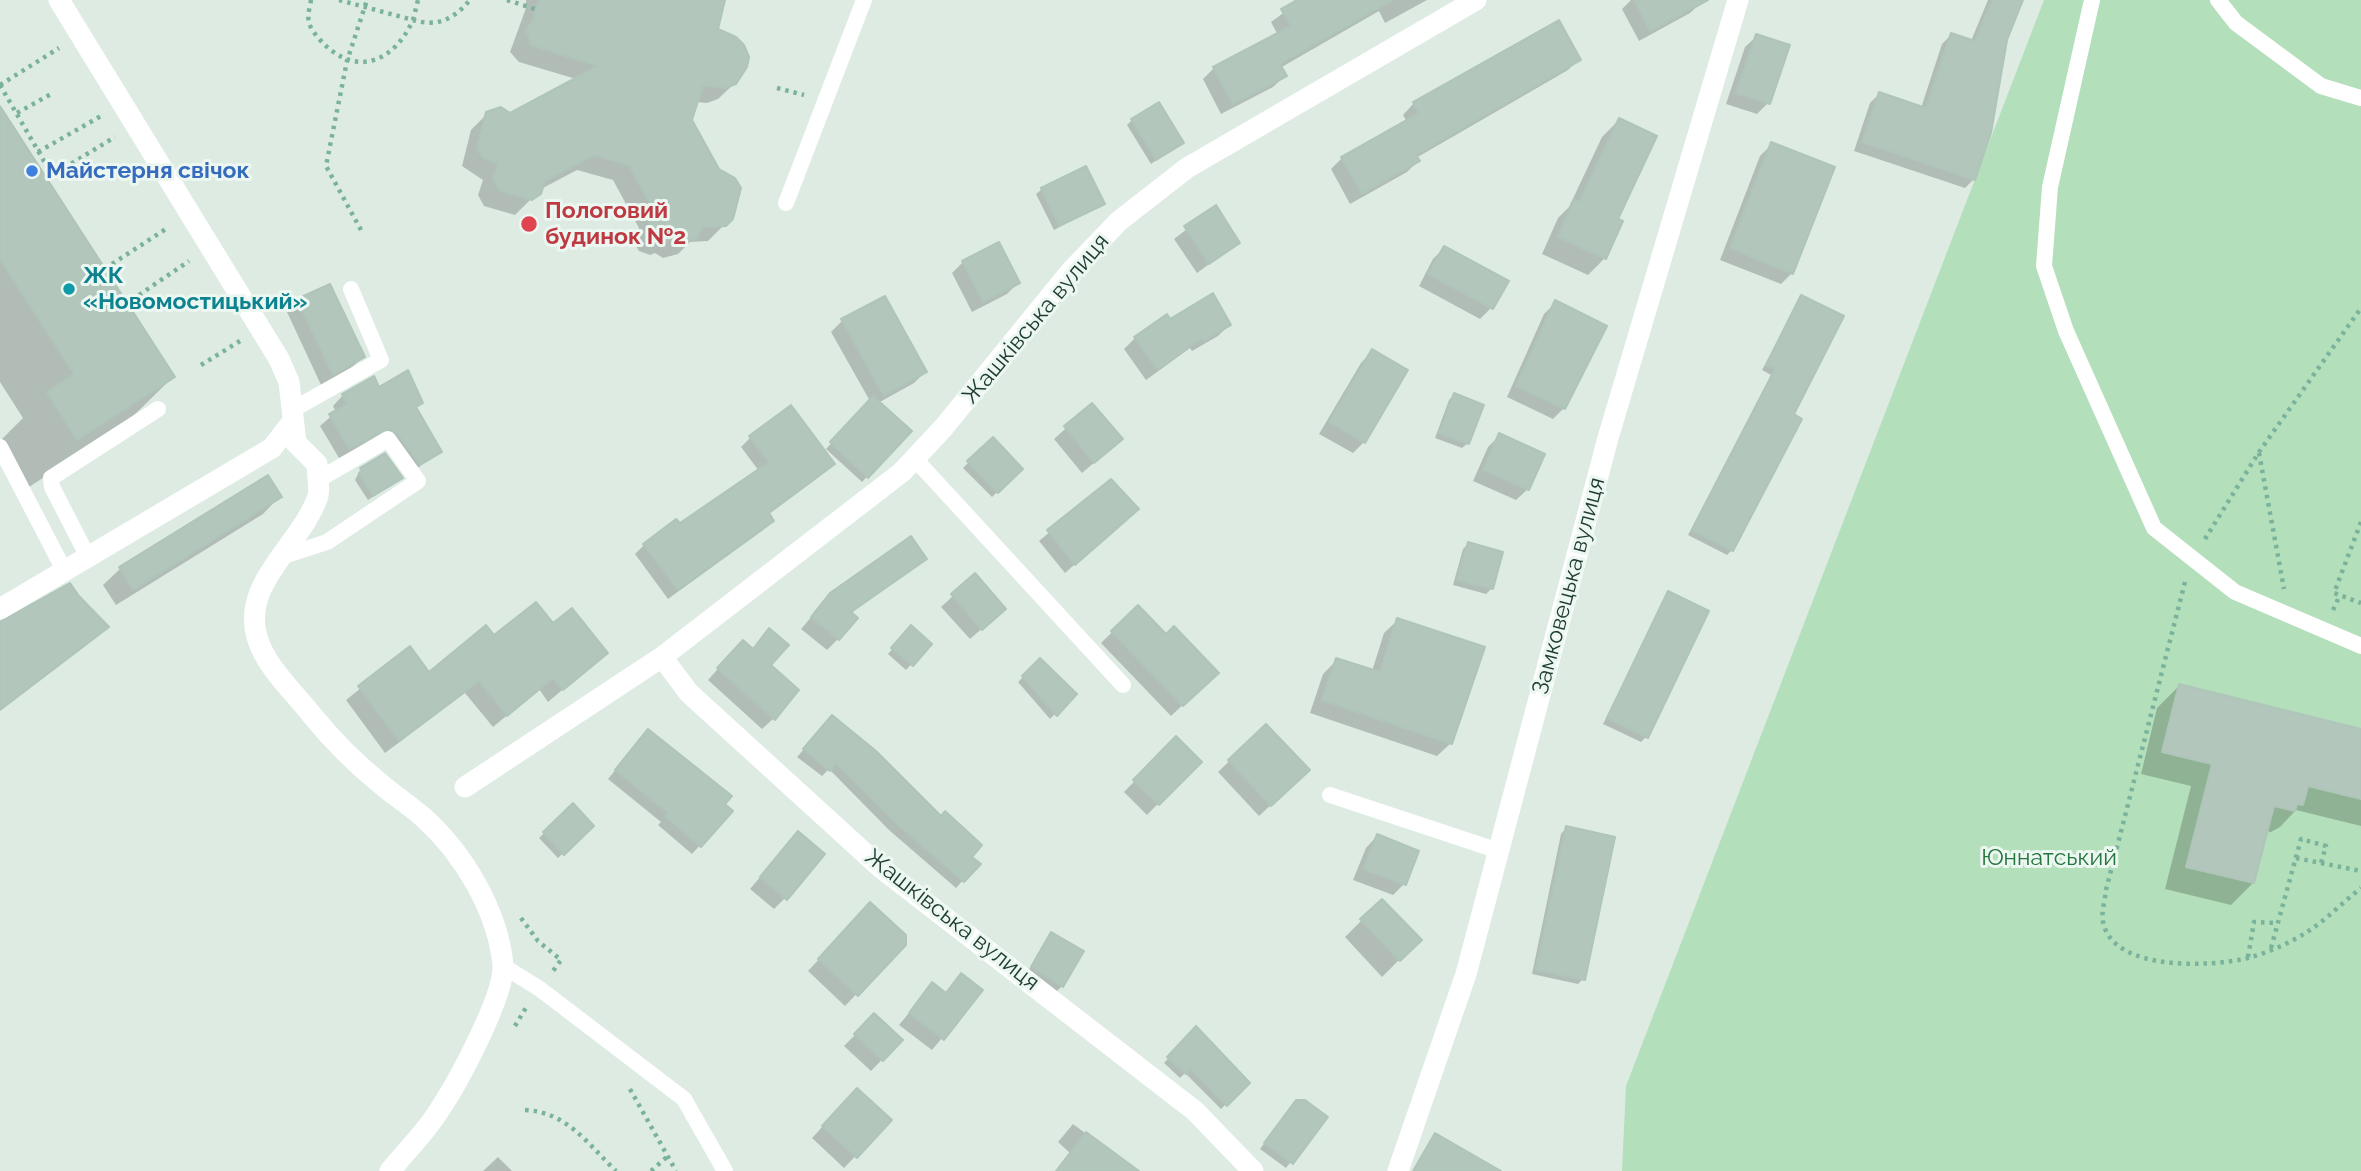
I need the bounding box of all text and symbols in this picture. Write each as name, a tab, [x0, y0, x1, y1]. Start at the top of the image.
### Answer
place label: Майстерня свічок	[46, 157, 250, 185]
marker: Майстерня свічок	[24, 163, 40, 179]
place label: Пологовий будинок №2	[545, 197, 686, 251]
marker: Пологовий будинок №2	[519, 214, 539, 234]
street label: Жашківська вулиця	[957, 228, 1115, 410]
place label: ЖК «Новомостицький»	[83, 262, 308, 316]
marker: ЖК «Новомостицький»	[61, 281, 77, 297]
street label: Замковецька вулиця	[1527, 474, 1611, 698]
street label: Жашківська вулиця	[859, 843, 1045, 997]
park label: Юннатський	[1981, 844, 2117, 872]

